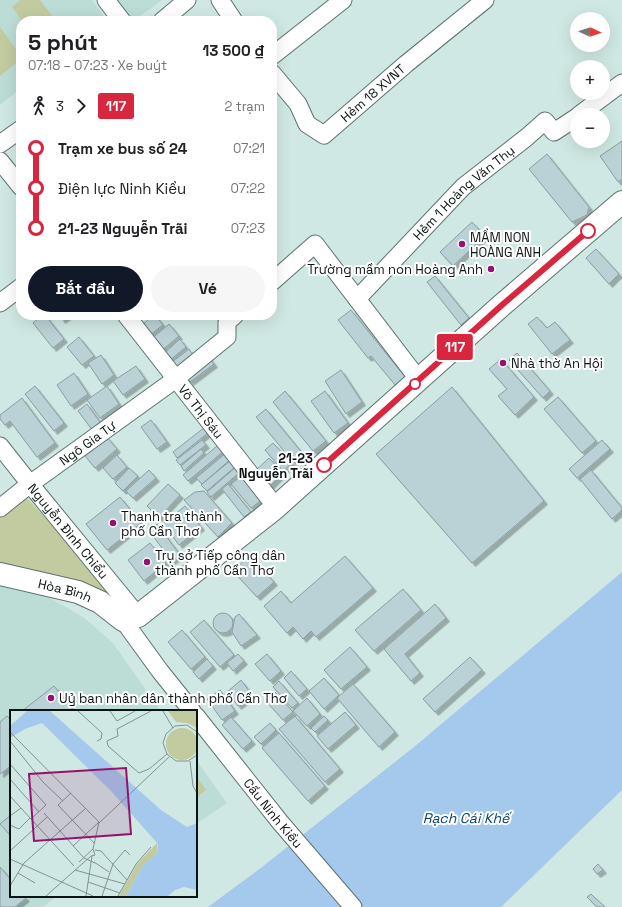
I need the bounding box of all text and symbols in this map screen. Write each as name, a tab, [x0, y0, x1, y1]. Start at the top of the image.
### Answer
north arrow	[570, 12, 610, 52]
map controls	[570, 12, 610, 148]
text: 5 phút	[28, 28, 98, 56]
text: 13 500 ₫	[202, 41, 265, 60]
text: 07:18 – 07:23 · Xe buýt	[28, 57, 167, 74]
street label: Hẻm 18 XVNT	[337, 60, 409, 126]
button: +	[570, 60, 610, 100]
icon: walk	[28, 95, 50, 117]
icon: forward	[70, 95, 92, 117]
text: 117	[106, 97, 126, 115]
text: 3	[56, 98, 64, 115]
text: 2 trạm	[225, 98, 265, 115]
button: −	[570, 108, 610, 148]
text: Trạm xe bus số 24	[58, 139, 187, 158]
text: 07:21	[233, 140, 265, 157]
street label: Hẻm 1 Hoàng Văn Thụ	[409, 141, 518, 243]
text: Điện lực Ninh Kiều	[58, 179, 186, 198]
text: 07:22	[231, 180, 265, 197]
text: 21-23 Nguyễn Trãi	[58, 219, 188, 238]
text: 07:23	[231, 220, 265, 237]
unlabelled marker	[580, 223, 596, 239]
place label: MẦM NON HOÀNG ANH	[470, 228, 541, 261]
marker: MẦM NON HOÀNG ANH	[457, 239, 467, 249]
place label: Trường mầm non Hoàng Anh	[307, 261, 483, 278]
marker: Trường mầm non Hoàng Anh	[486, 264, 496, 274]
button: Bắt đầu	[28, 266, 143, 312]
button: Vé	[151, 266, 265, 312]
line badge: 117	[432, 334, 478, 360]
text: 117	[445, 338, 465, 356]
place label: Nhà thờ An Hội	[511, 355, 603, 372]
marker: Nhà thờ An Hội	[498, 358, 508, 368]
unlabelled marker	[409, 378, 421, 390]
street label: Võ Thị Sáu	[175, 381, 228, 442]
street label: Ngô Gia Tự	[56, 416, 119, 469]
place label: 21-23 Nguyễn Trãi	[239, 450, 313, 482]
marker: 21-23 Nguyễn Trãi	[316, 457, 332, 473]
street label: Nguyễn Đình Chiểu	[24, 480, 112, 582]
place label: Thanh tra thành phố Cần Thơ	[121, 508, 222, 540]
marker: Thanh tra thành phố Cần Thơ	[108, 518, 118, 528]
place label: Trụ sở Tiếp công dân thành phố Cần Thơ	[155, 547, 285, 579]
marker: Trụ sở Tiếp công dân thành phố Cần Thơ	[142, 557, 152, 567]
street label: Hòa Bình	[37, 575, 95, 606]
place label: Uỷ ban nhân dân thành phố Cần Thơ	[59, 690, 287, 707]
marker: Uỷ ban nhân dân thành phố Cần Thơ	[46, 693, 56, 703]
inset map	[10, 710, 197, 897]
street label: Cầu Ninh Kiều	[240, 775, 307, 851]
water label: Rạch Cái Khế	[423, 809, 512, 827]

